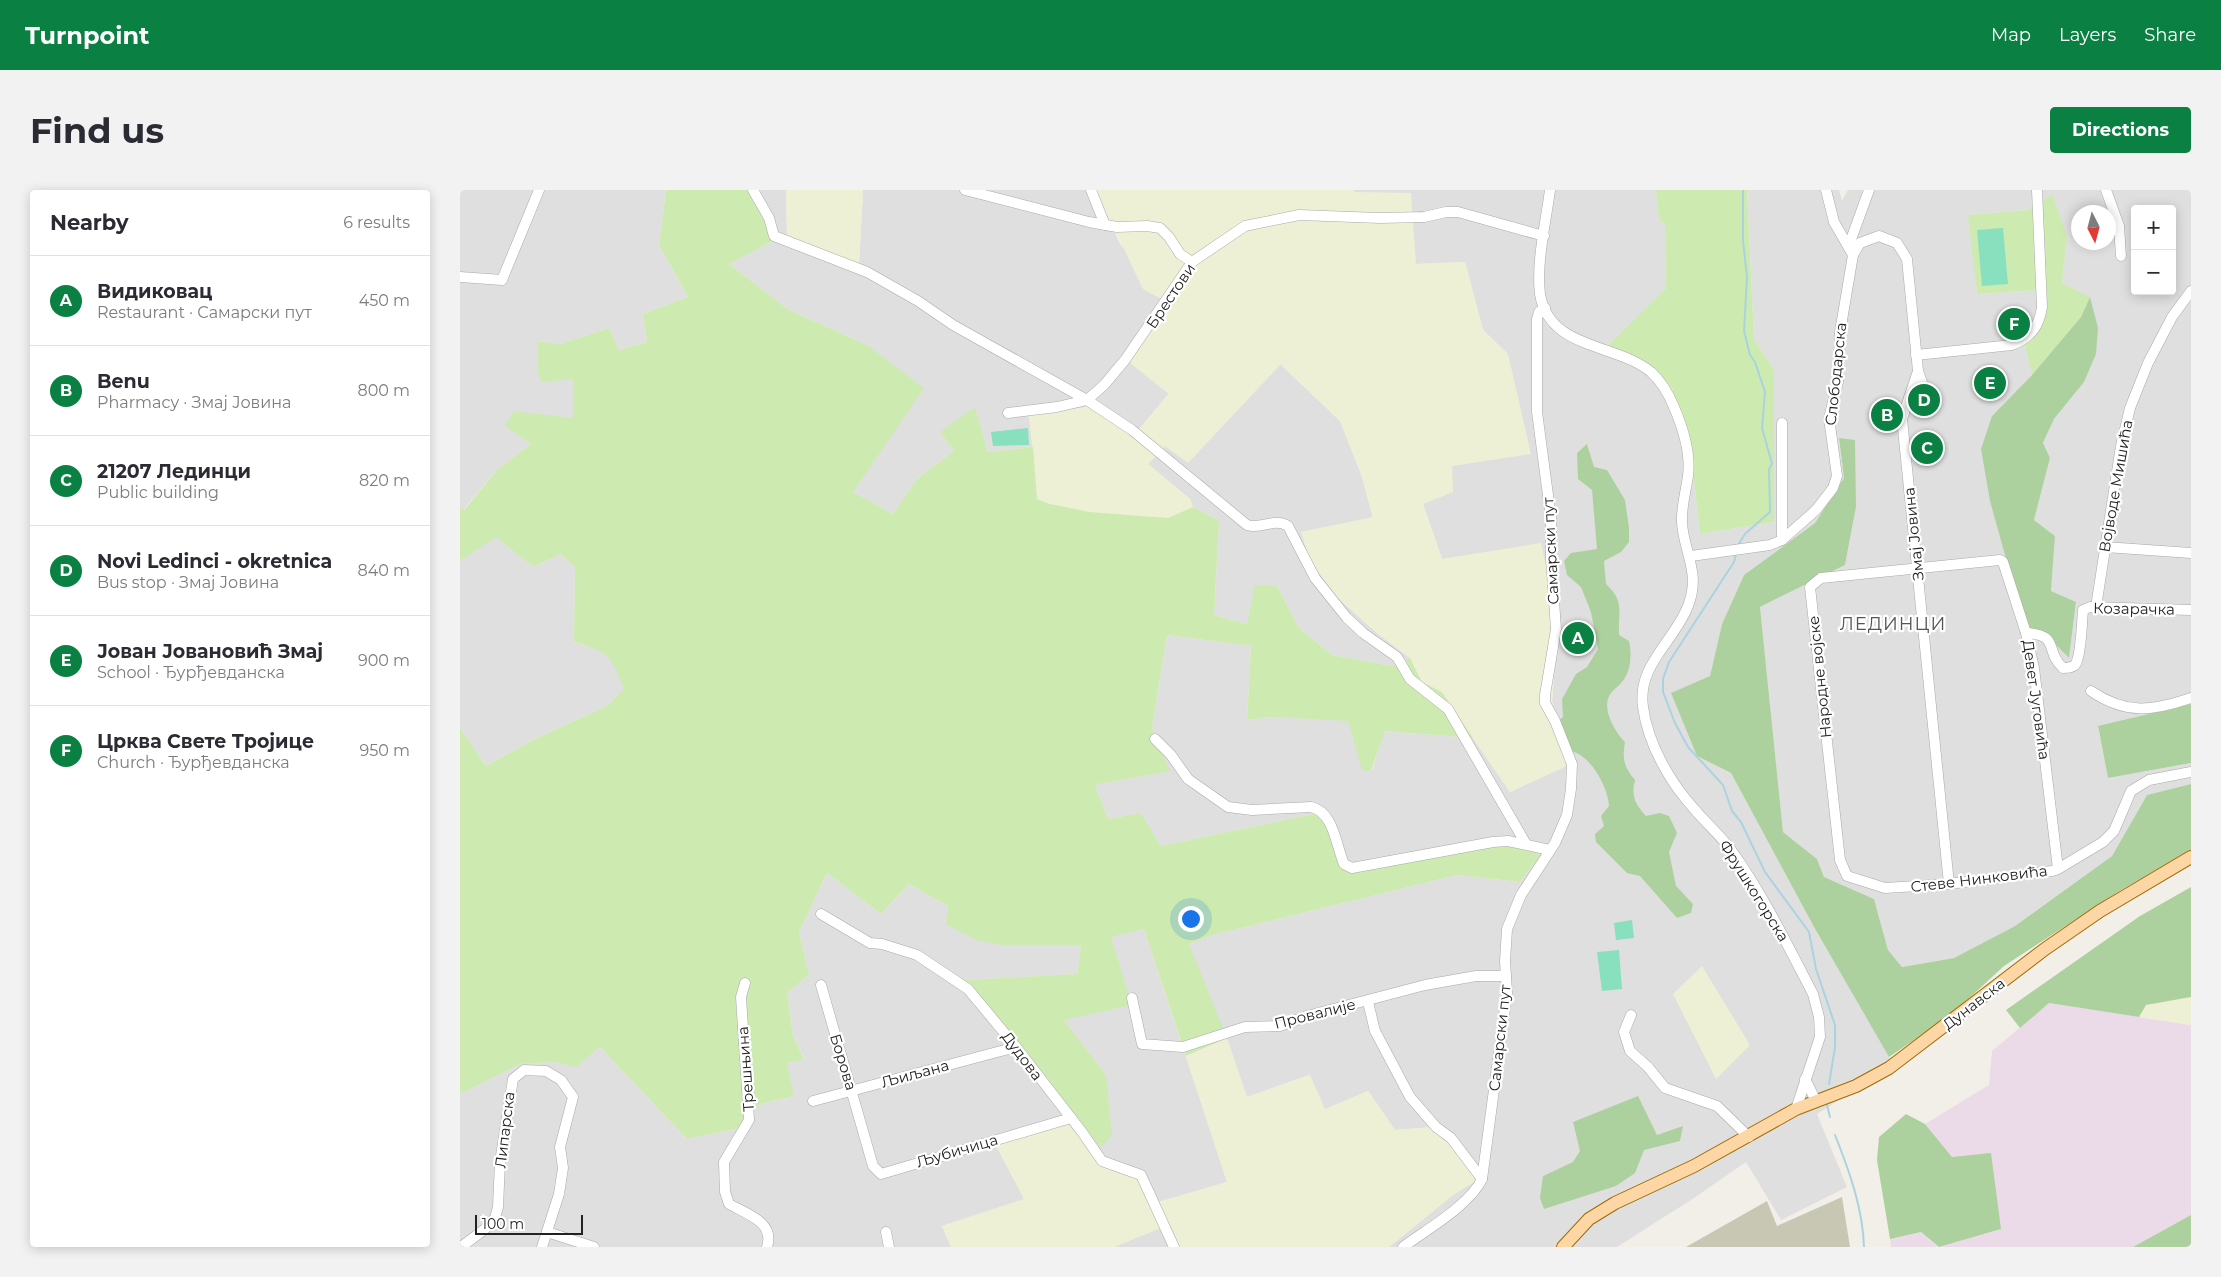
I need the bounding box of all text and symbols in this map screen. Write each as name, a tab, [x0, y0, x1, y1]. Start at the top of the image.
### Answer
text: Turnpoint	[25, 21, 149, 50]
text: Map	[1991, 24, 2031, 46]
text: Layers	[2059, 24, 2116, 46]
text: Share	[2144, 24, 2196, 46]
button: Directions	[2050, 107, 2191, 153]
text: Find us	[30, 109, 164, 152]
north arrow	[2071, 205, 2116, 250]
map controls	[2131, 205, 2176, 295]
button: +	[2131, 205, 2176, 250]
text: Nearby	[50, 210, 129, 235]
text: 6 results	[343, 213, 410, 232]
button: −	[2131, 250, 2176, 295]
street label: Брестови	[1142, 260, 1199, 332]
text: Видиковац	[97, 280, 212, 303]
text: A	[60, 291, 72, 310]
text: 450 m	[359, 291, 410, 310]
text: Restaurant · Самарски пут	[97, 303, 312, 322]
pin: F	[1998, 305, 2030, 343]
street label: Слободарска	[1821, 322, 1850, 426]
pin: E	[1974, 364, 2006, 402]
text: Benu	[97, 370, 150, 393]
text: B	[60, 381, 72, 400]
text: 800 m	[357, 381, 410, 400]
pin: D	[1908, 381, 1940, 419]
text: Pharmacy · Змај Јовина	[97, 393, 291, 412]
pin: B	[1871, 396, 1903, 434]
street label: Војводе Мишића	[2094, 418, 2137, 554]
pin: C	[1911, 429, 1943, 467]
text: 21207 Лединци	[97, 460, 251, 483]
text: C	[60, 471, 72, 490]
text: 820 m	[359, 471, 410, 490]
text: Public building	[97, 483, 219, 502]
street label: Змај Јовина	[1899, 486, 1928, 582]
street label: Самарски пут	[1538, 496, 1563, 605]
text: Novi Ledinci - okretnica	[97, 550, 332, 573]
text: D	[59, 561, 73, 580]
text: 840 m	[357, 561, 410, 580]
text: Bus stop · Змај Јовина	[97, 573, 279, 592]
street label: Козарачка	[2093, 598, 2175, 619]
district label: ЛЕДИНЦИ	[1840, 613, 1946, 635]
street label: Народне војске	[1804, 615, 1835, 739]
pin: A	[1562, 619, 1594, 657]
street label: Девет Југовића	[2019, 639, 2054, 761]
text: Јован Јовановић Змај	[97, 640, 323, 663]
text: E	[61, 651, 71, 670]
text: 900 m	[358, 651, 410, 670]
text: School · Ђурђевданска	[97, 663, 285, 682]
text: Црква Свете Тројице	[97, 730, 314, 753]
text: F	[61, 741, 71, 760]
text: 950 m	[359, 741, 410, 760]
text: Church · Ђурђевданска	[97, 753, 290, 772]
street label: Фрушкогорска	[1716, 836, 1793, 945]
street label: Стеве Нинковића	[1909, 861, 2049, 896]
your location	[1178, 906, 1204, 932]
street label: Дунавска	[1939, 973, 2009, 1034]
street label: Самарски пут	[1484, 983, 1515, 1092]
street label: Провалије	[1272, 994, 1358, 1033]
street label: Трешњина	[733, 1026, 758, 1112]
street label: Дудова	[998, 1027, 1047, 1084]
street label: Борова	[826, 1031, 861, 1092]
street label: Љиљана	[879, 1055, 951, 1092]
street label: Липарска	[490, 1091, 519, 1169]
street label: Љубичица	[914, 1130, 1000, 1171]
scale bar	[475, 1212, 582, 1235]
text: 100 m	[482, 1215, 524, 1233]

